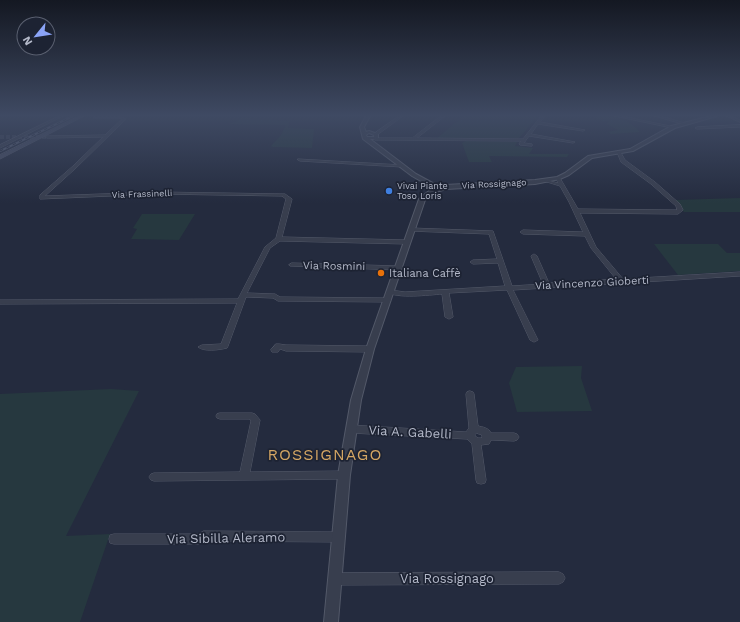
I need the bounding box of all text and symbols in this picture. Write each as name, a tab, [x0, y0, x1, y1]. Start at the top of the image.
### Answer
north arrow	[16, 16, 56, 56]
text: N	[20, 34, 35, 48]
street label: Via Rossignago	[461, 177, 527, 191]
place label: Vivai Piante Toso Loris	[397, 181, 448, 201]
marker: Vivai Piante Toso Loris	[384, 186, 394, 196]
street label: Via Frassinelli	[112, 188, 172, 200]
street label: Via Rosmini	[303, 259, 365, 273]
place label: Italiana Caffè	[389, 267, 461, 280]
marker: Italiana Caffè	[376, 268, 386, 278]
street label: Via Vincenzo Gioberti	[535, 274, 649, 292]
street label: Via A. Gabelli	[368, 422, 452, 442]
district label: ROSSIGNAGO	[268, 445, 382, 464]
street label: Via Sibilla Aleramo	[167, 529, 285, 547]
street label: Via Rossignago	[400, 571, 494, 586]

